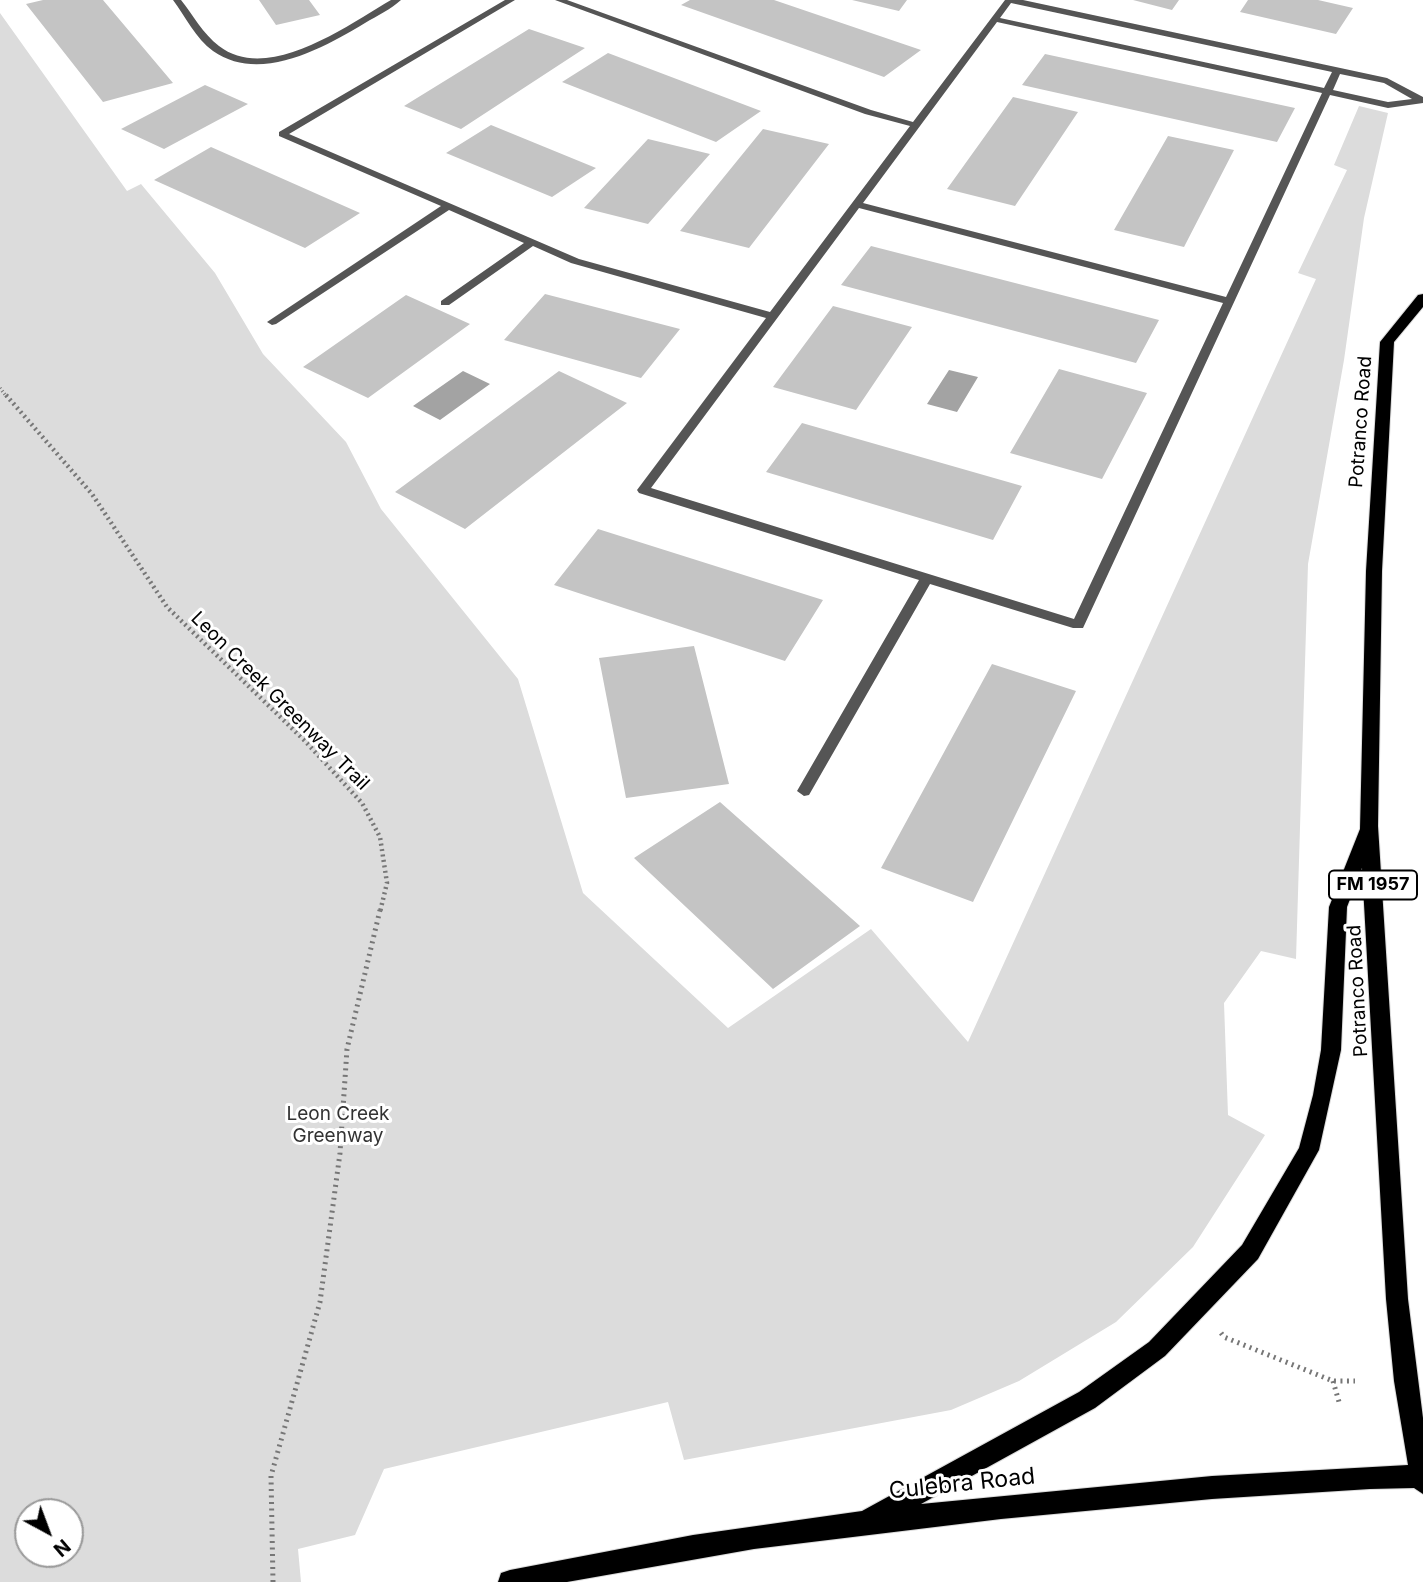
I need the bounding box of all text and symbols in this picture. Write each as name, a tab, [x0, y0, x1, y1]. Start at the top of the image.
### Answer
street label: Potranco Road	[1345, 355, 1377, 489]
street label: Leon Creek Greenway Trail	[186, 607, 374, 795]
road number: FM 1957	[1329, 870, 1417, 900]
street label: Potranco Road	[1343, 924, 1373, 1058]
park label: Leon Creek Greenway	[286, 1103, 390, 1147]
street label: Culebra Road	[887, 1463, 1037, 1505]
north arrow	[14, 1498, 84, 1568]
text: N	[49, 1534, 75, 1561]

